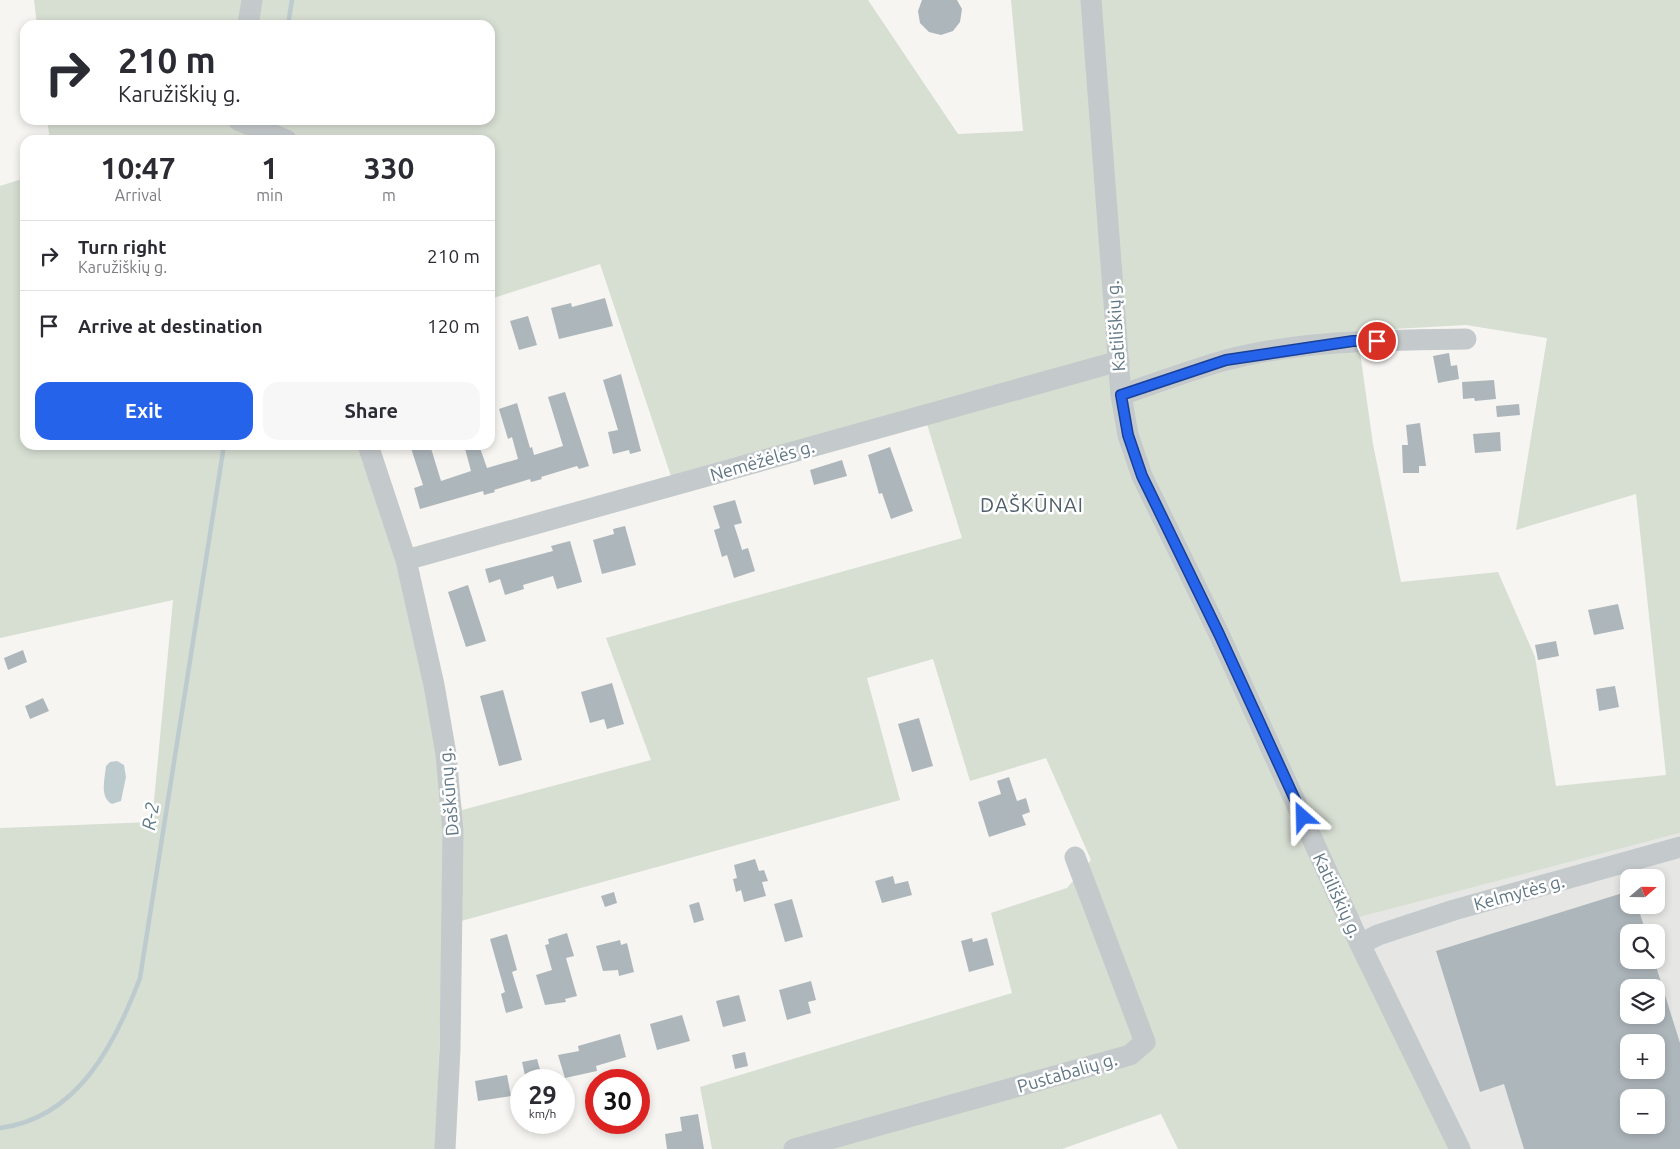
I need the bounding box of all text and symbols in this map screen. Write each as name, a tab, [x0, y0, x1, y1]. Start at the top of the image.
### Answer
icon: right	[35, 40, 100, 105]
text: 210 m	[118, 40, 216, 80]
text: Karužiškių g.	[118, 81, 241, 106]
text: 10:47	[101, 151, 176, 185]
text: 1	[261, 151, 278, 185]
text: 330	[364, 151, 414, 185]
text: Arrival	[115, 186, 161, 204]
text: min	[256, 186, 283, 204]
text: m	[382, 186, 396, 204]
text: Turn right	[78, 236, 166, 258]
icon: right	[35, 242, 63, 270]
text: 210 m	[427, 245, 480, 267]
text: Karužiškių g.	[78, 258, 167, 276]
street label: Katiliškių g.	[1102, 280, 1128, 372]
icon: arrive	[35, 312, 63, 340]
text: Arrive at destination	[78, 315, 263, 337]
text: 120 m	[427, 315, 480, 337]
pin	[1356, 320, 1398, 362]
icon: arrive	[1363, 327, 1391, 355]
button: Exit	[35, 382, 253, 440]
button: Share	[263, 382, 480, 440]
street label: Nemėžėlės g.	[707, 436, 817, 484]
district label: DAŠKŪNAI	[980, 493, 1084, 516]
street label: Daškūnų g.	[434, 747, 462, 837]
position arrow	[1276, 790, 1328, 842]
water label: R-2	[137, 800, 163, 832]
street label: Katiliškių g.	[1310, 849, 1366, 941]
north arrow	[1620, 869, 1665, 914]
map controls	[1620, 869, 1665, 1134]
street label: Kelmytės g.	[1471, 870, 1567, 914]
button: search	[1620, 924, 1665, 969]
button: layers	[1620, 979, 1665, 1024]
button: +	[1620, 1034, 1665, 1079]
street label: Pustabalių g.	[1015, 1048, 1119, 1096]
speed limit sign: 30	[585, 1069, 650, 1134]
text: 29	[528, 1081, 557, 1109]
button: −	[1620, 1089, 1665, 1134]
text: km/h	[529, 1107, 556, 1120]

